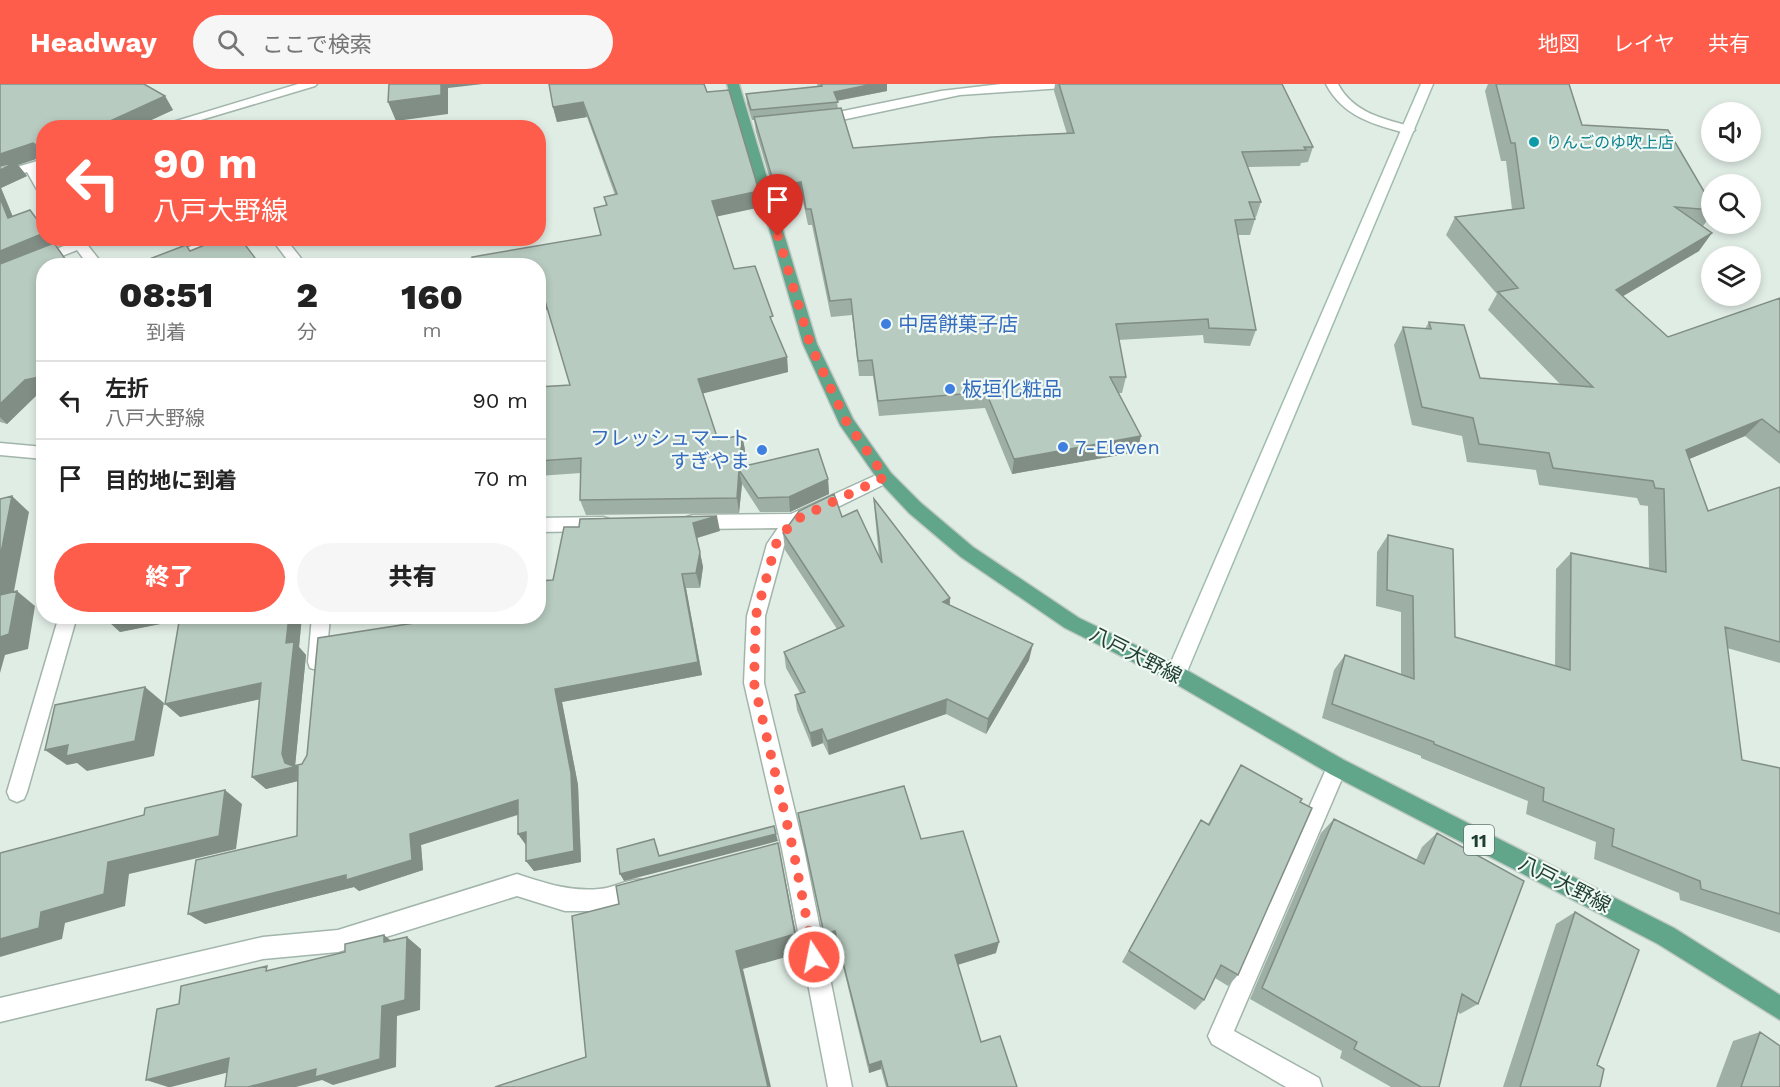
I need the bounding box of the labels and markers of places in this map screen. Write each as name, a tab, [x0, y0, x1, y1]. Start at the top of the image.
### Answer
place label: りんごのゆ吹上店	[1546, 133, 1674, 152]
marker: りんごのゆ吹上店	[1527, 135, 1541, 149]
pin	[752, 174, 803, 236]
place label: 中居餅菓子店	[898, 312, 1018, 336]
marker: 中居餅菓子店	[879, 317, 893, 331]
place label: 板垣化粧品	[962, 377, 1062, 401]
marker: 板垣化粧品	[943, 382, 957, 396]
place label: フレッシュマート すぎやま	[590, 426, 750, 473]
place label: 7-Eleven	[1075, 435, 1160, 459]
marker: 7-Eleven	[1056, 440, 1070, 454]
marker: フレッシュマート すぎやま	[755, 443, 769, 457]

